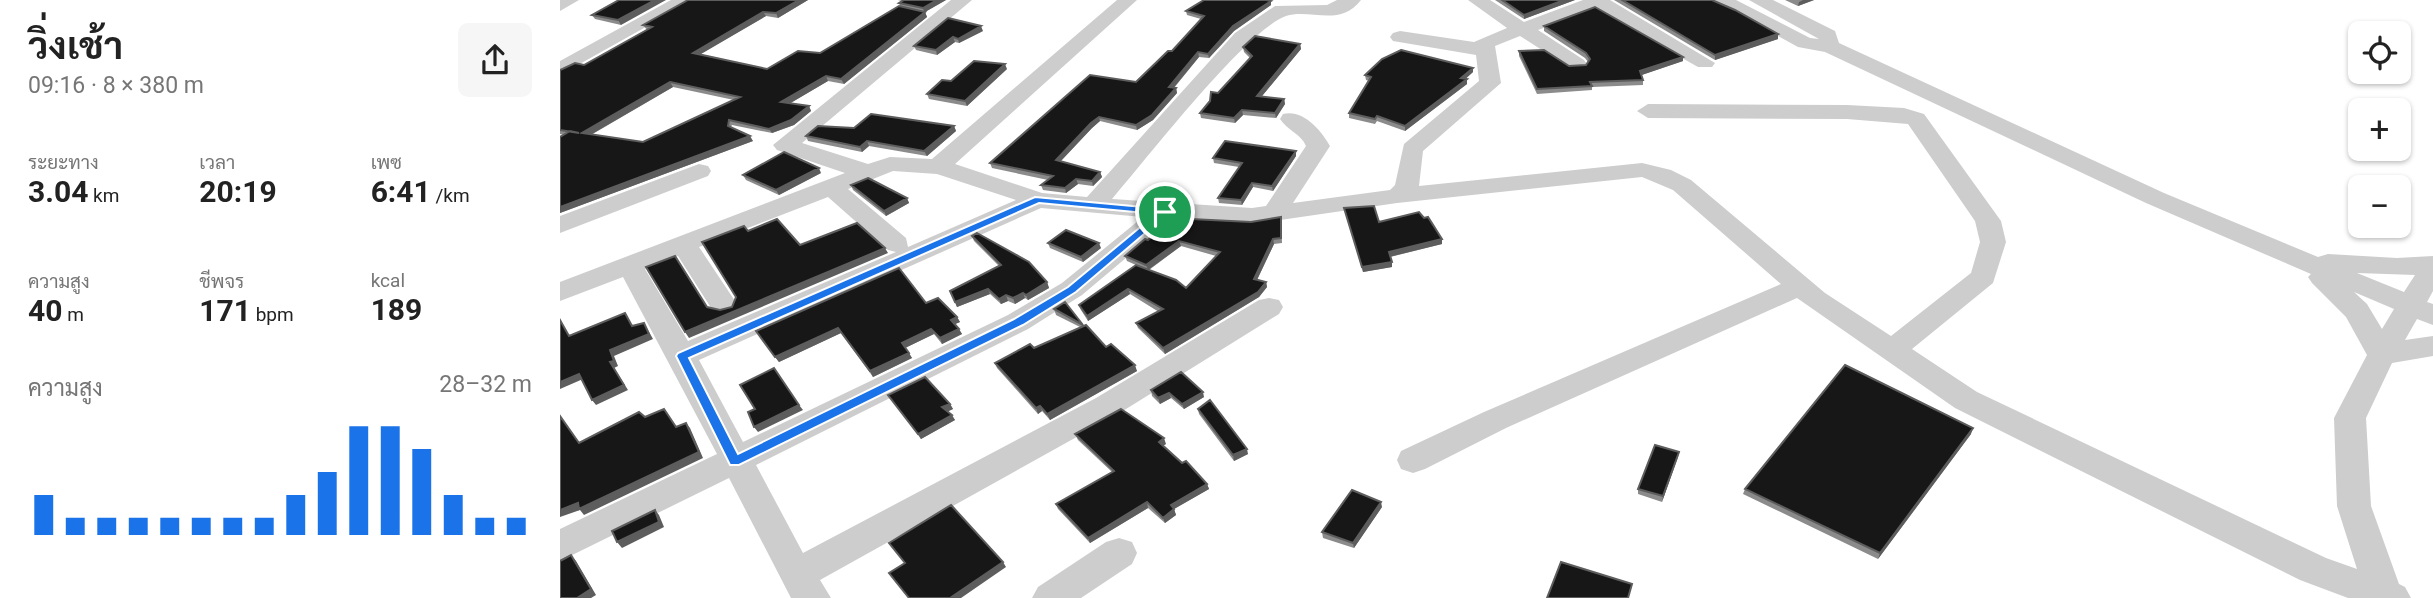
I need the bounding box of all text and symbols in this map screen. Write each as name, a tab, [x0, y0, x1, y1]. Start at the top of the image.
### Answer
map controls	[2348, 21, 2411, 238]
button: locate	[2348, 21, 2411, 84]
button: share	[458, 23, 532, 97]
text: วิ่งเช้า	[28, 24, 123, 68]
text: 09:16 · 8 × 380 m	[28, 72, 204, 99]
button: +	[2348, 98, 2411, 161]
text: ระยะทาง	[28, 151, 99, 174]
text: เวลา	[199, 151, 235, 174]
text: เพซ	[371, 151, 402, 174]
text: 3.04	[28, 174, 88, 209]
text: 20:19	[199, 174, 277, 209]
text: 6:41	[371, 174, 431, 209]
button: −	[2348, 175, 2411, 238]
pin	[1135, 182, 1195, 242]
text: km	[88, 184, 119, 207]
text: /km	[431, 184, 470, 207]
icon: arrive	[1146, 193, 1184, 231]
text: kcal	[371, 269, 405, 292]
text: ความสูง	[28, 270, 90, 293]
text: ชีพจร	[199, 270, 244, 293]
text: 189	[371, 292, 422, 327]
text: 40	[28, 293, 62, 328]
text: 171	[199, 293, 251, 328]
text: m	[62, 303, 84, 326]
text: bpm	[251, 303, 294, 326]
text: 28–32 m	[439, 371, 532, 398]
text: ความสูง	[28, 375, 103, 402]

